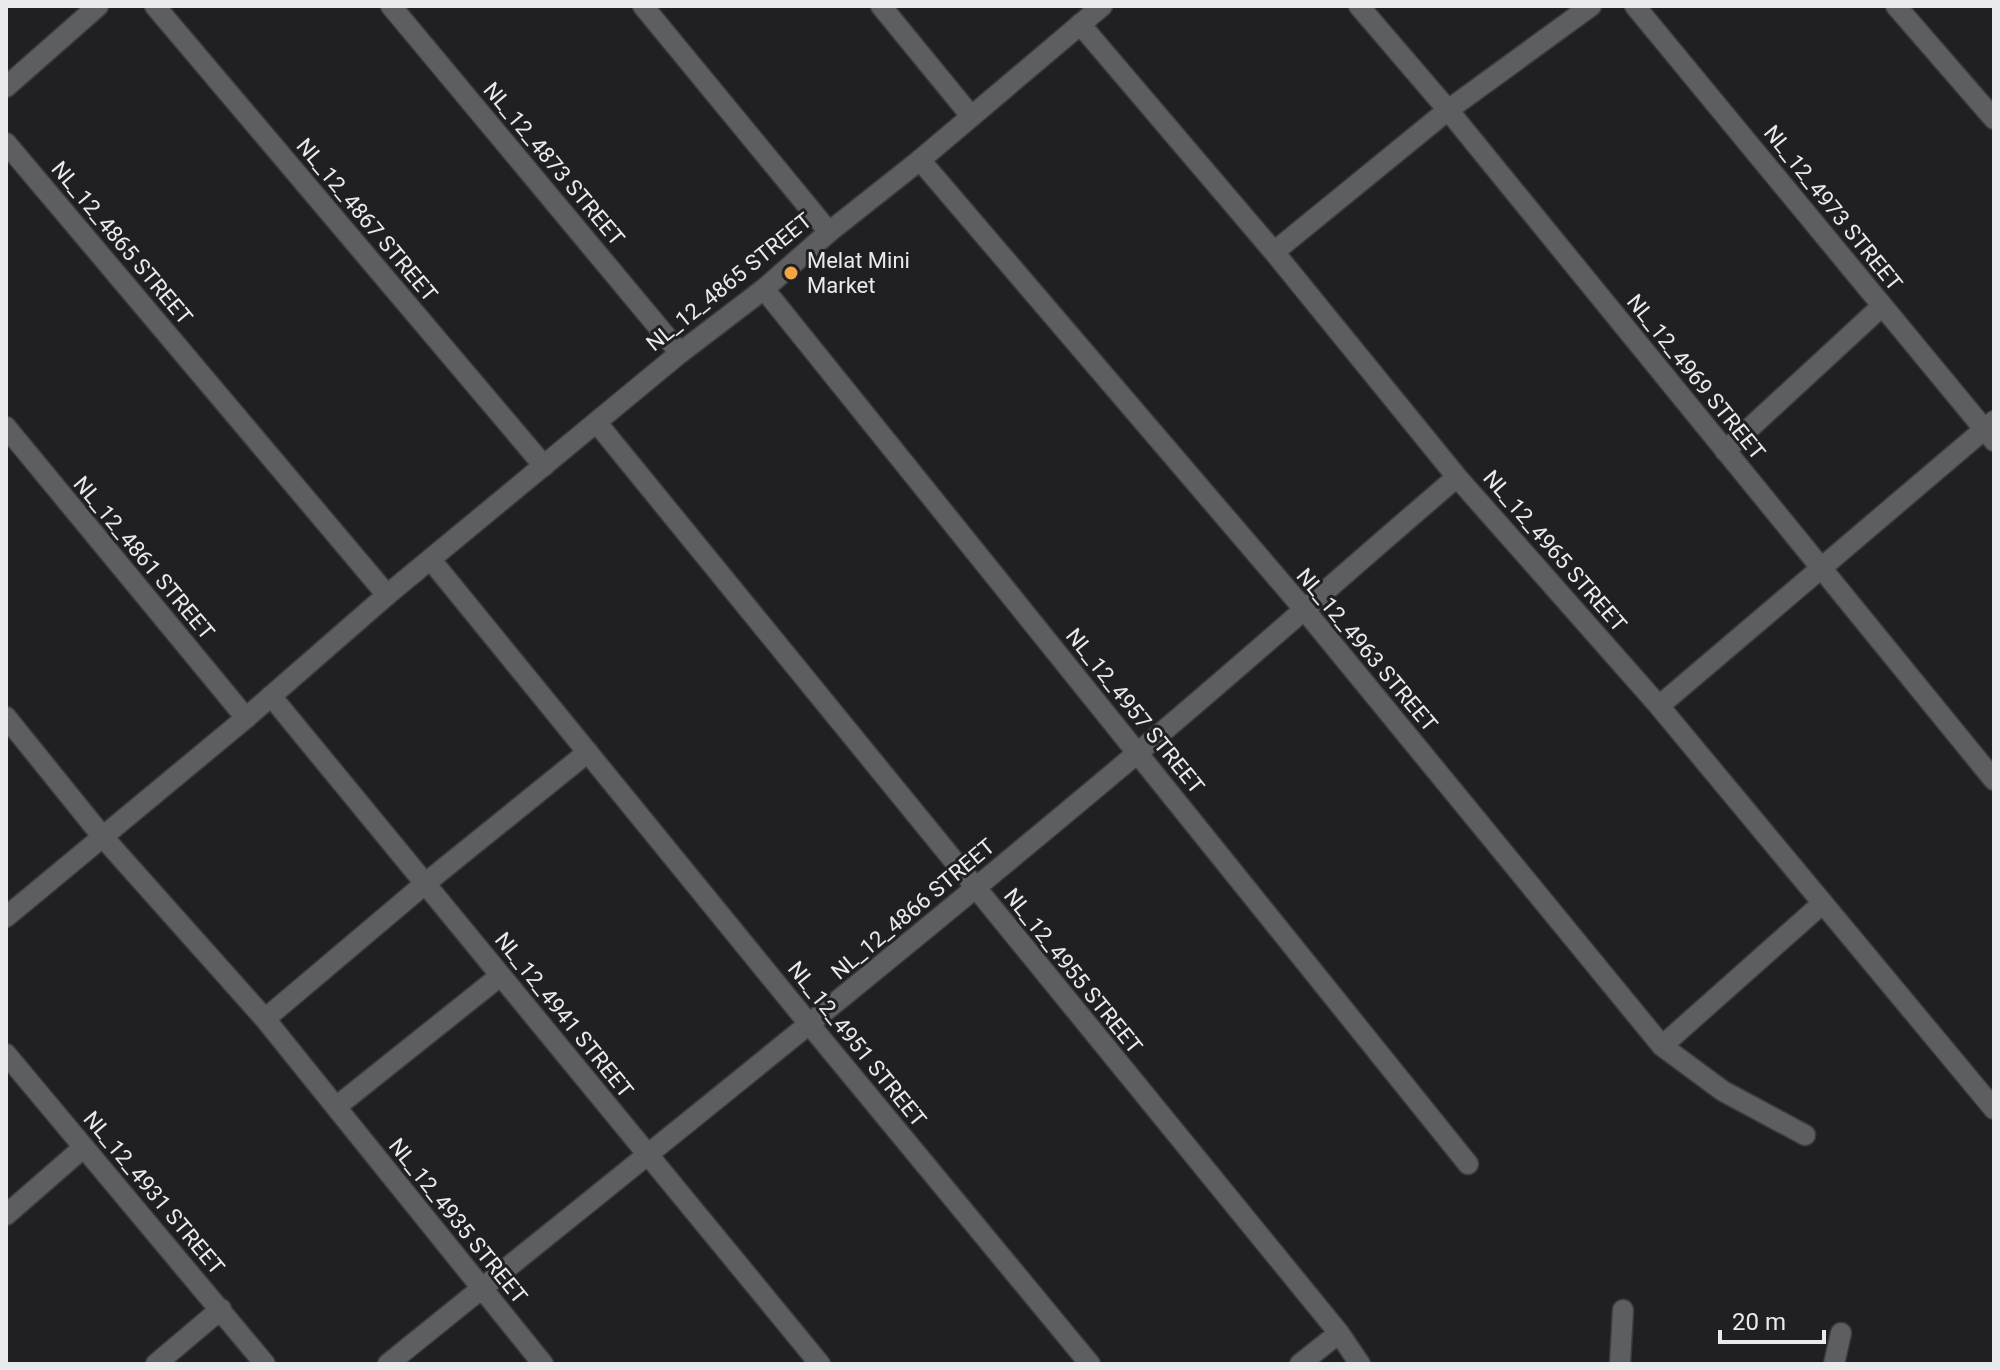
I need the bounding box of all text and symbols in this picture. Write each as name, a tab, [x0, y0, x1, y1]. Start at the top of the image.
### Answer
street label: NL_12_4873 STREET	[478, 77, 630, 251]
street label: NL_12_4973 STREET	[1759, 120, 1907, 296]
street label: NL_12_4867 STREET	[291, 133, 443, 307]
street label: NL_12_4865 STREET	[46, 156, 198, 330]
street label: NL_12_4865 STREET	[641, 208, 817, 356]
place label: Melat Mini Market	[807, 248, 910, 298]
marker: Melat Mini Market	[782, 264, 800, 282]
street label: NL_12_4969 STREET	[1622, 289, 1770, 465]
street label: NL_12_4965 STREET	[1478, 465, 1632, 637]
street label: NL_12_4861 STREET	[68, 471, 220, 645]
street label: NL_12_4963 STREET	[1291, 563, 1443, 737]
street label: NL_12_4957 STREET	[1061, 623, 1209, 799]
street label: NL_12_4866 STREET	[826, 833, 1000, 985]
street label: NL_12_4955 STREET	[999, 883, 1147, 1059]
street label: NL_12_4941 STREET	[490, 927, 638, 1103]
street label: NL_12_4951 STREET	[783, 956, 931, 1132]
street label: NL_12_4931 STREET	[78, 1106, 230, 1280]
street label: NL_12_4935 STREET	[384, 1133, 532, 1309]
scale bar	[1720, 1294, 1824, 1344]
text: 20 m	[1732, 1308, 1786, 1336]

